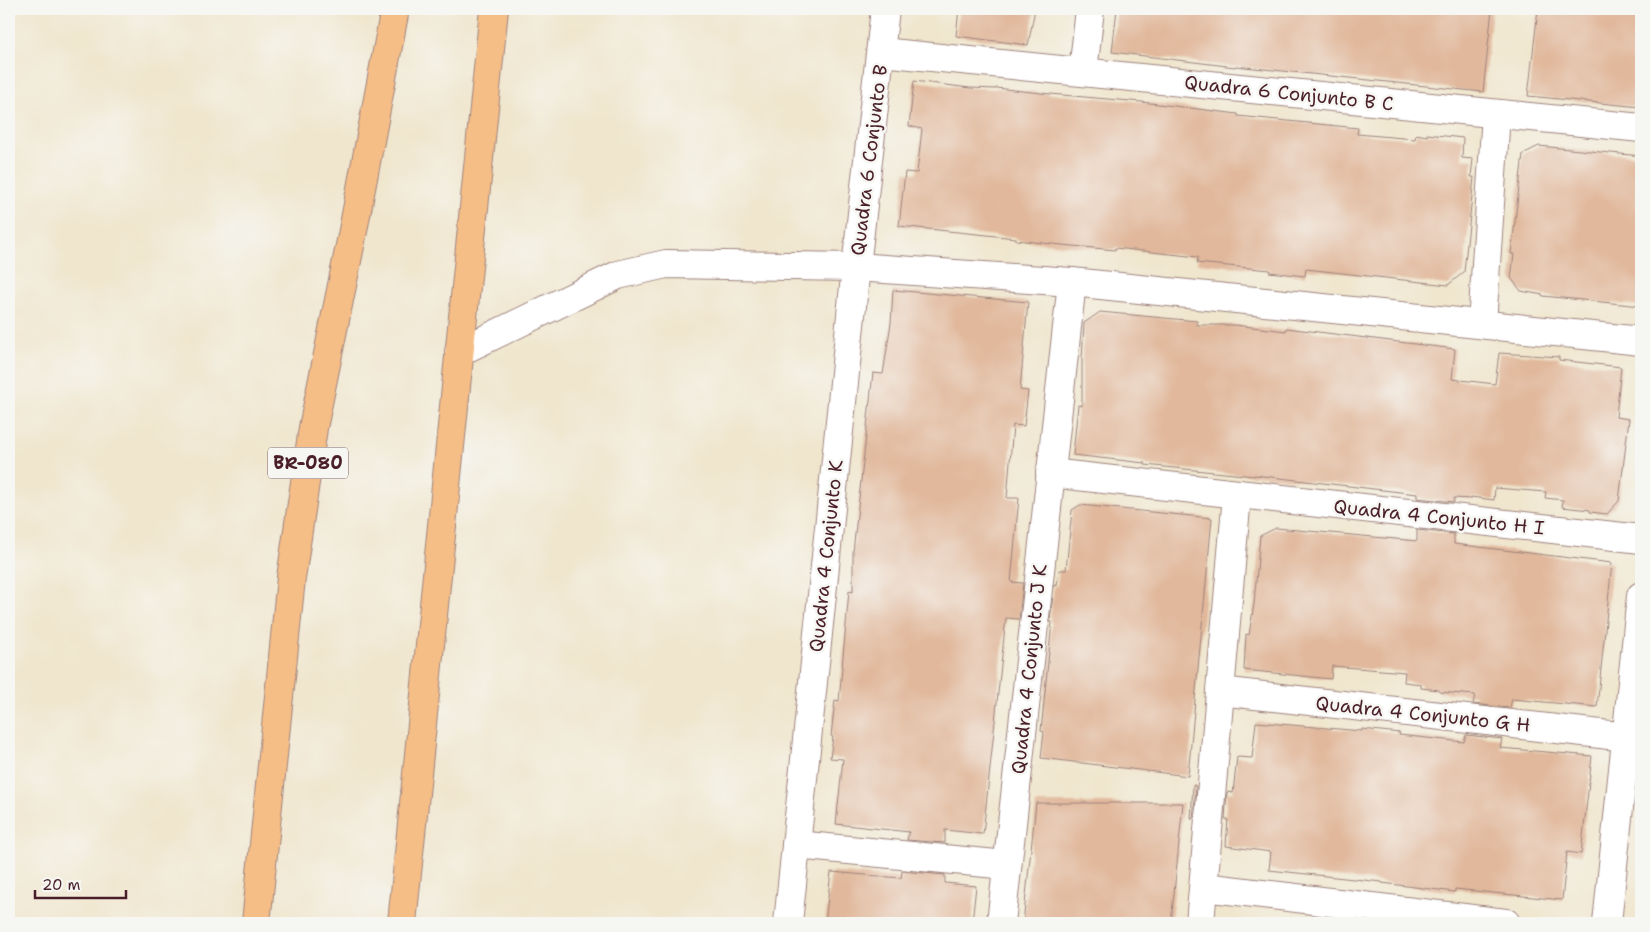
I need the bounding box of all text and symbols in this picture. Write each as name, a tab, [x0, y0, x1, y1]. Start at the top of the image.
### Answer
street label: Quadra 6 Conjunto B	[845, 63, 893, 257]
street label: Quadra 6 Conjunto B C	[1183, 70, 1395, 116]
road number: BR-080	[268, 448, 348, 478]
street label: Quadra 4 Conjunto K	[803, 459, 849, 653]
street label: Quadra 4 Conjunto H I	[1332, 493, 1546, 541]
street label: Quadra 4 Conjunto J K	[1006, 563, 1052, 775]
street label: Quadra 4 Conjunto G H	[1314, 690, 1532, 738]
scale bar	[35, 867, 126, 899]
text: 20 m	[42, 875, 81, 895]

